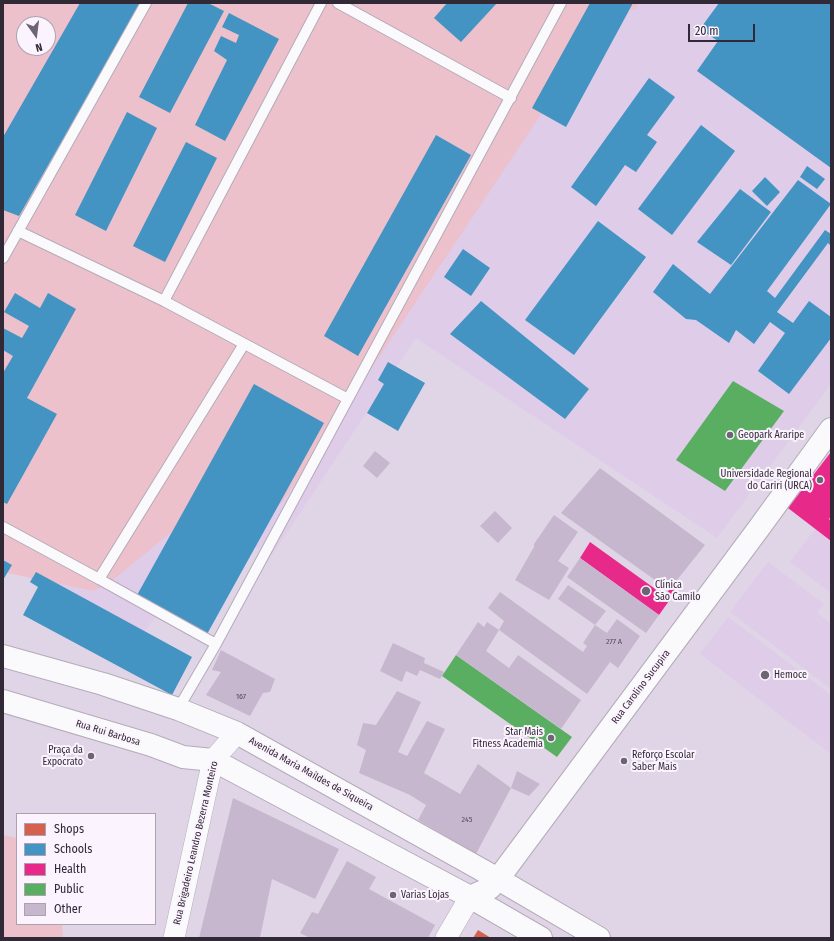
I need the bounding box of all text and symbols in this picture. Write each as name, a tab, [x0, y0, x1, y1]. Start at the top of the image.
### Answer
north arrow	[16, 16, 56, 56]
scale bar	[690, 16, 757, 42]
text: 20 m	[695, 24, 719, 38]
text: N	[34, 40, 44, 54]
place label: Geopark Araripe	[738, 429, 804, 441]
marker: Geopark Araripe	[725, 430, 735, 440]
place label: Universidade Regional do Cariri (URCA)	[721, 468, 812, 492]
marker: Universidade Regional do Cariri (URCA)	[815, 475, 825, 485]
place label: Clínica São Camilo	[655, 579, 700, 602]
marker: Clínica São Camilo	[640, 585, 652, 597]
house number: 277 A	[606, 637, 622, 647]
street label: Rua Carolino Sucupira	[609, 648, 673, 726]
marker: Hemoce	[759, 669, 771, 681]
place label: Hemoce	[774, 669, 807, 681]
house number: 167	[236, 692, 246, 702]
street label: Rua Rui Barbosa	[74, 717, 142, 749]
place label: Star Mais Fitness Academia	[472, 726, 543, 750]
marker: Star Mais Fitness Academia	[546, 733, 556, 743]
street label: Avenida Maria Maildes de Siqueira	[247, 735, 375, 813]
place label: Praça da Expocrato	[43, 744, 83, 768]
place label: Reforço Escolar Saber Mais	[632, 749, 695, 772]
marker: Praça da Expocrato	[86, 751, 96, 761]
marker: Reforço Escolar Saber Mais	[619, 756, 629, 766]
street label: Rua Brigadeiro Leandro Bezerra Monteiro	[171, 760, 221, 926]
legend	[16, 813, 156, 925]
house number: 245	[462, 815, 472, 825]
text: Shops	[54, 822, 84, 836]
text: Schools	[54, 842, 92, 856]
text: Health	[54, 862, 86, 876]
text: Public	[54, 882, 84, 896]
place label: Varias Lojas	[401, 889, 449, 901]
marker: Varias Lojas	[388, 890, 398, 900]
text: Other	[54, 902, 82, 916]

